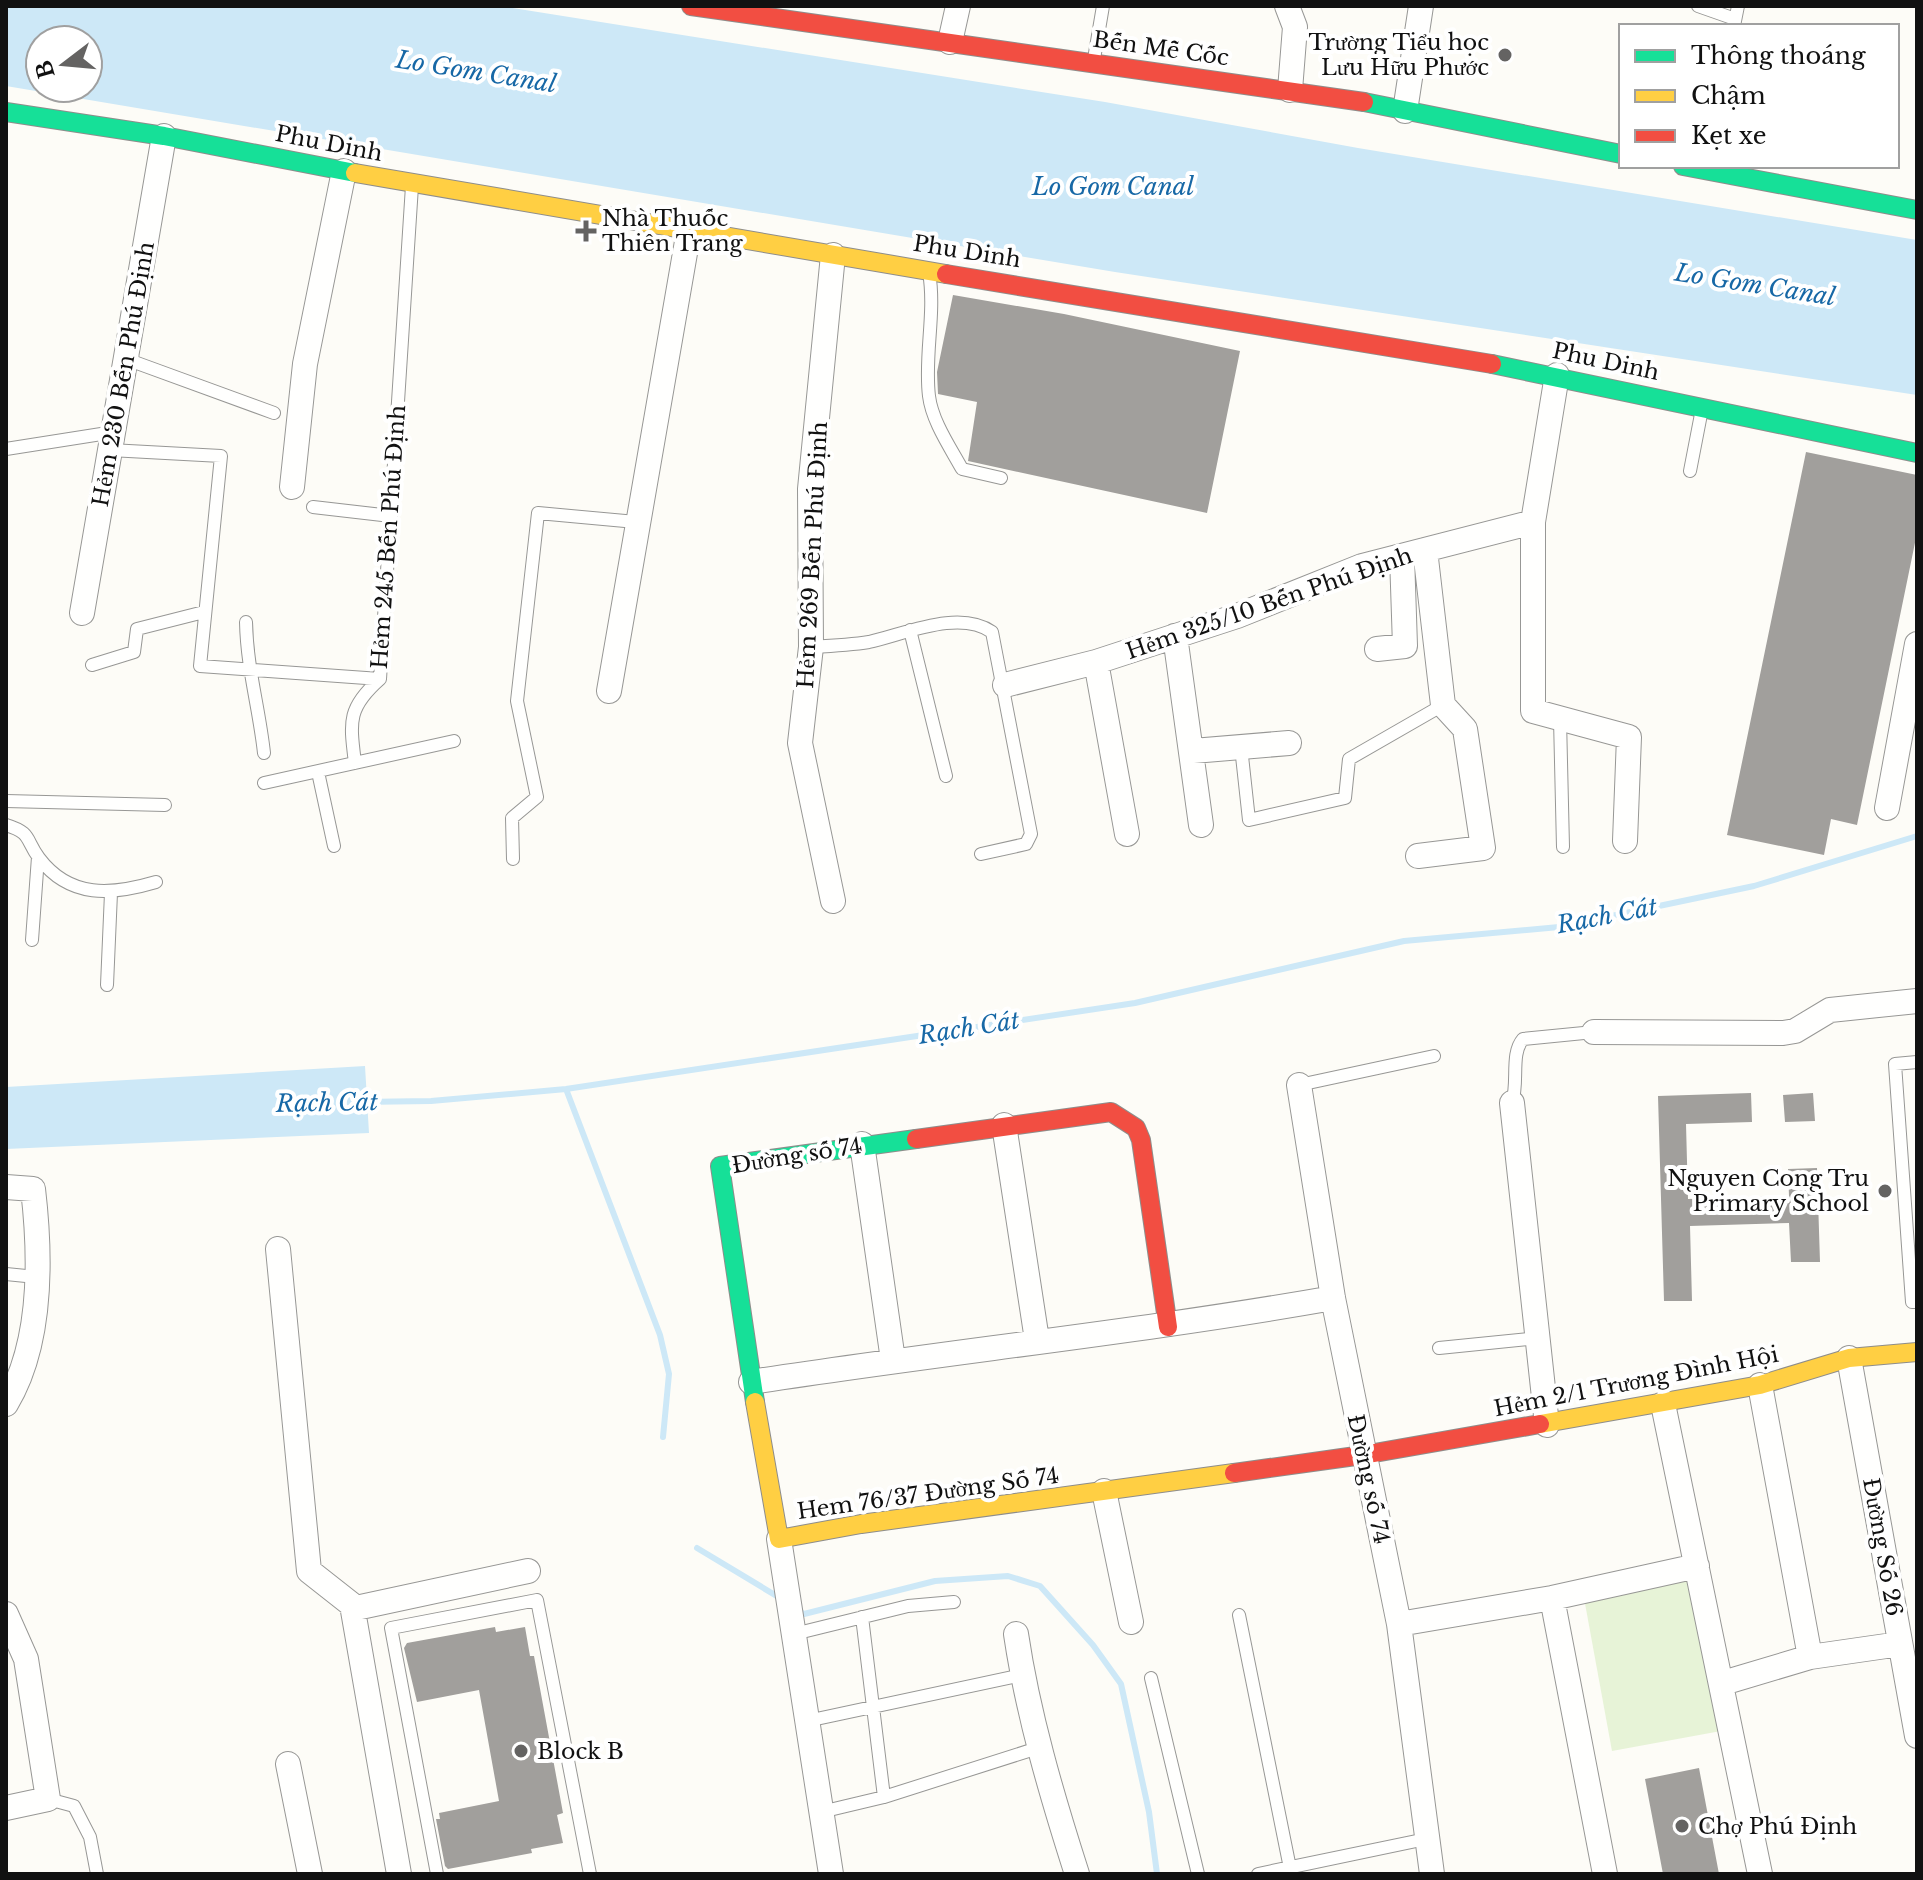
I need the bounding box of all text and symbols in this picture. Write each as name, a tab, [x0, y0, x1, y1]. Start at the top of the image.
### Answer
north arrow	[24, 24, 104, 104]
legend	[1619, 24, 1899, 168]
street label: Bến Mễ Cốc	[1091, 26, 1231, 71]
place label: Trường Tiểu học Lưu Hữu Phước	[1309, 29, 1489, 81]
text: Thông thoáng	[1691, 41, 1866, 70]
water label: Lo Gom Canal	[393, 44, 559, 99]
marker: Trường Tiểu học Lưu Hữu Phước	[1496, 46, 1514, 64]
text: B	[30, 57, 61, 82]
text: Chậm	[1691, 81, 1766, 110]
street label: Phu Dinh	[273, 120, 385, 167]
text: Kẹt xe	[1691, 121, 1766, 150]
water label: Lo Gom Canal	[1031, 172, 1195, 201]
place label: Nhà Thuốc Thiên Trang	[602, 205, 744, 257]
marker: Nhà Thuốc Thiên Trang	[577, 222, 595, 240]
street label: Phu Dinh	[911, 230, 1023, 273]
street label: Hẻm 230 Bến Phú Định	[87, 239, 160, 509]
water label: Lo Gom Canal	[1672, 257, 1838, 312]
street label: Phu Dinh	[1550, 337, 1662, 386]
street label: Hẻm 245 Bến Phú Định	[366, 404, 411, 670]
street label: Hẻm 269 Bến Phú Định	[792, 421, 833, 689]
street label: Hẻm 325/10 Bến Phú Định	[1122, 542, 1416, 665]
water label: Rạch Cát	[1553, 891, 1660, 940]
water label: Rạch Cát	[915, 1005, 1022, 1050]
water label: Rạch Cát	[275, 1087, 379, 1118]
street label: Đường số 74	[730, 1132, 864, 1179]
place label: Nguyen Cong Tru Primary School	[1667, 1165, 1869, 1217]
marker: Nguyen Cong Tru Primary School	[1876, 1182, 1894, 1200]
street label: Hẻm 2/1 Trương Đình Hội	[1491, 1341, 1781, 1422]
street label: Đường số 74	[1342, 1412, 1395, 1546]
street label: Hem 76/37 Đường Số 74	[795, 1462, 1061, 1525]
street label: Đường Số 26	[1857, 1476, 1908, 1618]
place label: Block B	[537, 1738, 624, 1765]
marker: Block B	[512, 1742, 530, 1760]
place label: Chợ Phú Định	[1698, 1813, 1857, 1840]
marker: Chợ Phú Định	[1673, 1817, 1691, 1835]

